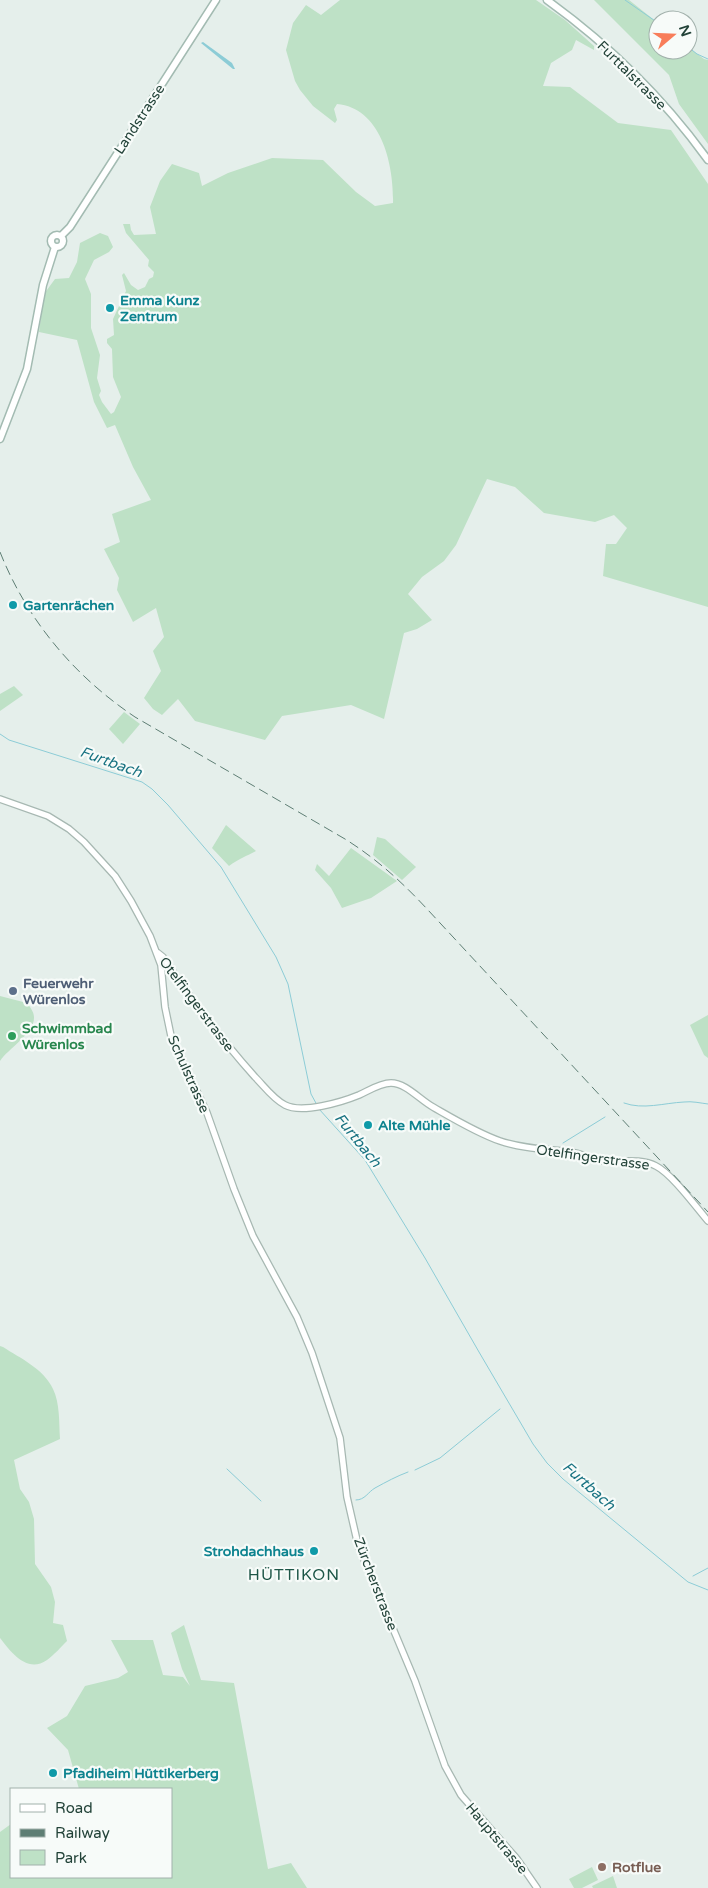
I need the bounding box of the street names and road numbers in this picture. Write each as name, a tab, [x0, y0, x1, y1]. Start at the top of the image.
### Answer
street label: Furttalstrasse	[594, 37, 670, 113]
street label: Landstrasse	[111, 81, 168, 157]
street label: Otelfingerstrasse	[155, 954, 238, 1055]
street label: Schulstrasse	[164, 1033, 213, 1116]
street label: Otelfingerstrasse	[535, 1141, 651, 1174]
street label: Zürcherstrasse	[350, 1535, 401, 1633]
street label: Hauptstrasse	[462, 1799, 531, 1877]

